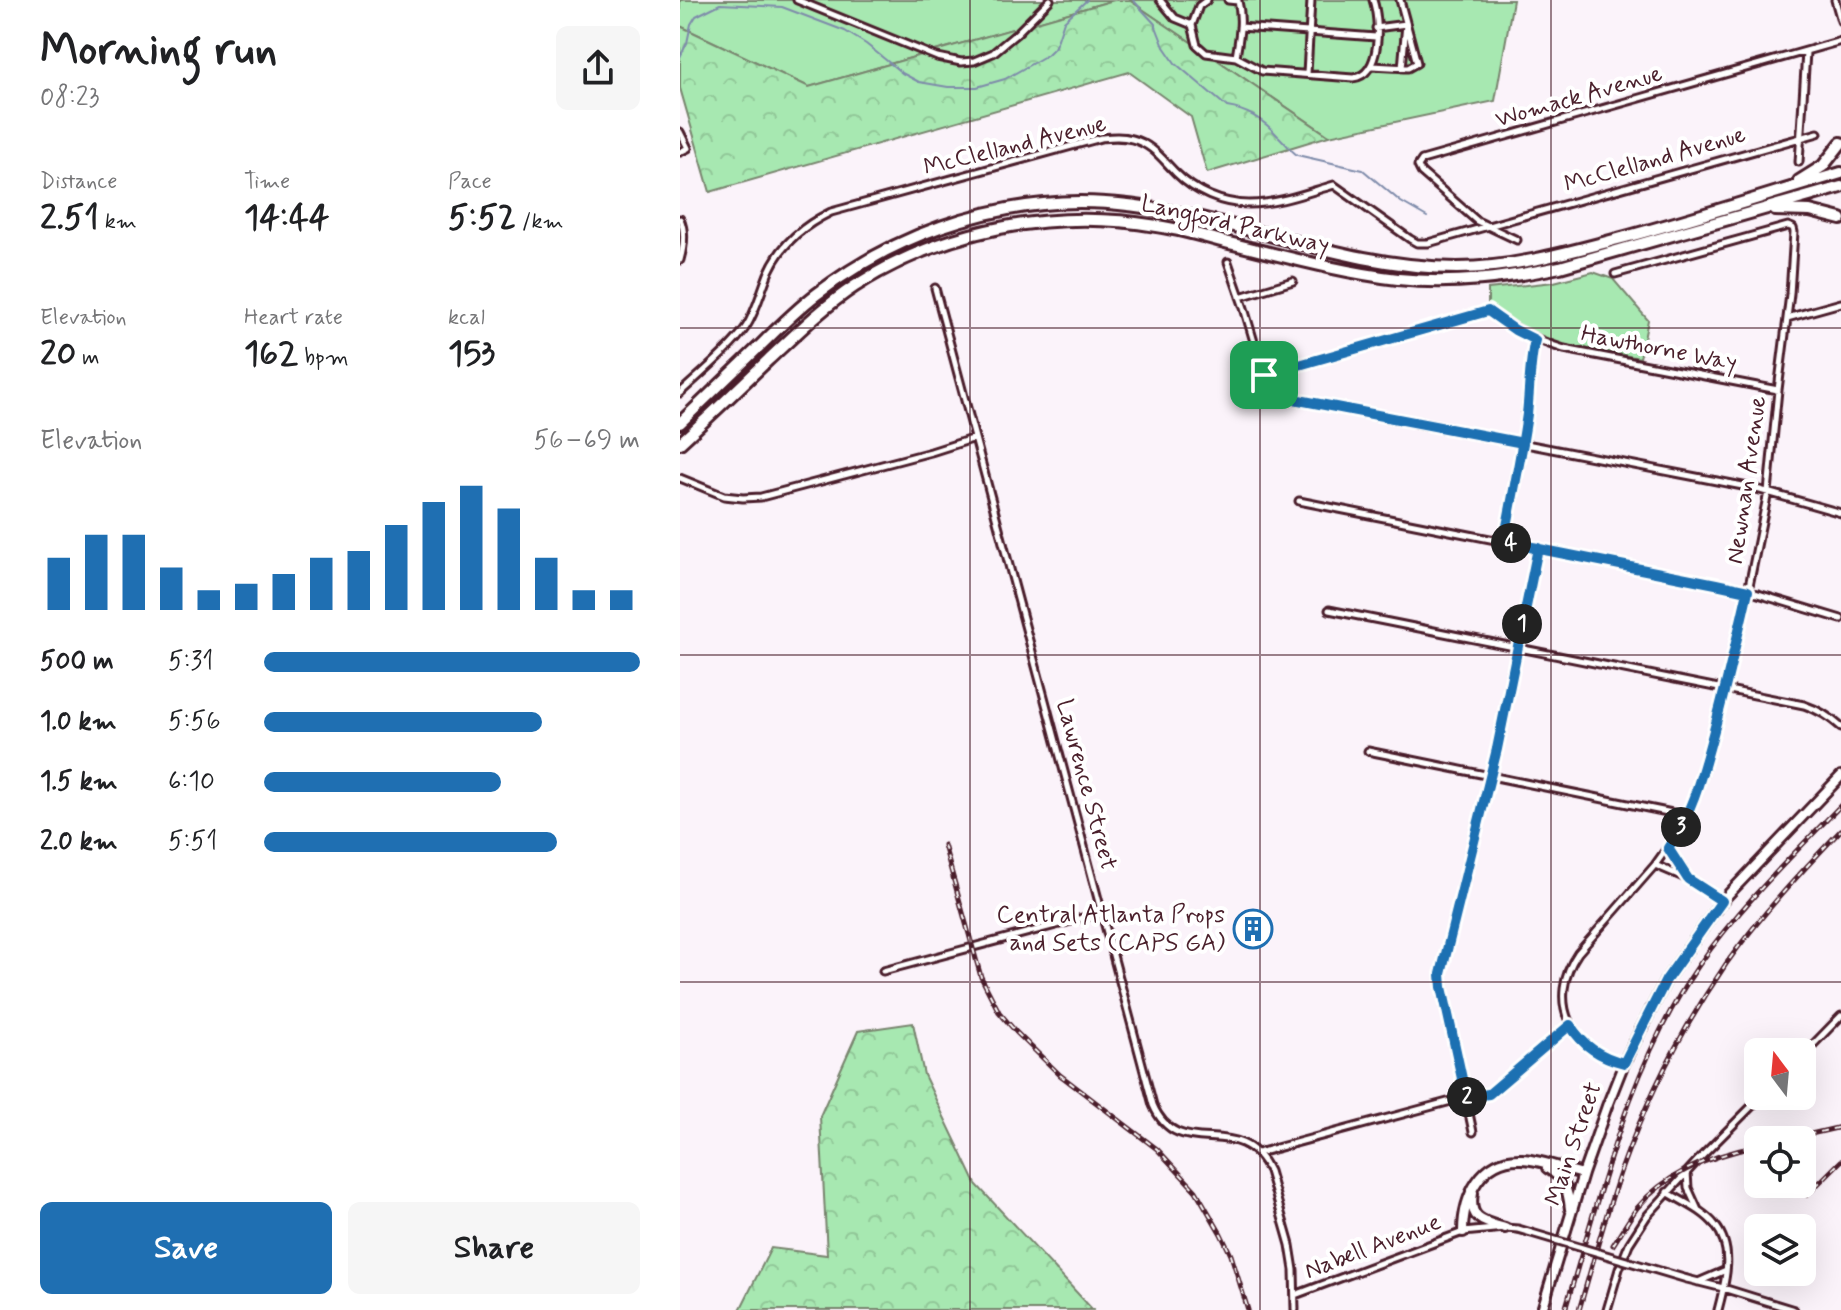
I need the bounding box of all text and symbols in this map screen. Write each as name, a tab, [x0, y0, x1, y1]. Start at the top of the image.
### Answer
text: Morning run	[40, 22, 277, 80]
button: share	[556, 26, 640, 110]
street label: Womack Avenue	[1492, 58, 1666, 136]
text: 08:23	[40, 81, 99, 115]
street label: McClelland Avenue	[920, 108, 1110, 184]
street label: McClelland Avenue	[1561, 119, 1749, 201]
text: Distance	[40, 168, 117, 196]
text: Time	[244, 168, 290, 196]
text: Pace	[448, 168, 492, 196]
street label: Langford Parkway	[1137, 188, 1332, 264]
text: 2.51	[40, 196, 99, 241]
text: 14:44	[244, 196, 329, 241]
text: 5:52	[448, 196, 516, 241]
text: km	[99, 208, 137, 236]
text: /km	[516, 208, 563, 236]
text: Elevation	[40, 304, 127, 332]
text: Heart rate	[244, 304, 343, 332]
text: kcal	[448, 304, 485, 332]
street label: Hawthorne Way	[1578, 319, 1740, 379]
text: 20	[40, 332, 76, 377]
text: 162	[244, 332, 298, 377]
text: 153	[448, 332, 495, 377]
pin	[1230, 341, 1298, 409]
text: m	[76, 344, 100, 372]
text: bpm	[298, 344, 349, 372]
icon: arrive	[1242, 353, 1286, 397]
street label: Newnan Avenue	[1720, 394, 1774, 566]
text: Elevation	[40, 424, 142, 458]
text: 56–69 m	[533, 424, 640, 458]
pin: 4	[1491, 523, 1531, 563]
text: 4	[1505, 529, 1517, 557]
pin: 1	[1502, 604, 1542, 644]
text: 1	[1517, 610, 1527, 638]
text: 500 m	[40, 645, 114, 679]
text: 5:31	[168, 645, 213, 679]
street label: Lawrence Street	[1048, 696, 1124, 874]
text: 1.0 km	[40, 705, 117, 739]
text: 5:56	[168, 705, 221, 739]
text: 1.5 km	[40, 765, 118, 799]
text: 6:10	[168, 765, 215, 799]
pin: 3	[1661, 807, 1701, 847]
text: 3	[1676, 813, 1686, 841]
text: 2.0 km	[40, 825, 118, 859]
text: 5:51	[168, 825, 217, 859]
place label: Central Atlanta Props and Sets (CAPS GA)	[997, 900, 1225, 959]
building icon: Central Atlanta Props and Sets (CAPS GA)	[1232, 908, 1274, 950]
north arrow	[1744, 1038, 1816, 1110]
map controls	[1744, 1038, 1816, 1286]
pin: 2	[1447, 1077, 1487, 1117]
street label: Main Street	[1538, 1078, 1610, 1210]
text: 2	[1462, 1083, 1472, 1111]
button: locate	[1744, 1126, 1816, 1198]
button: Save	[40, 1202, 332, 1294]
button: Share	[348, 1202, 640, 1294]
street label: Nabell Avenue	[1300, 1207, 1446, 1287]
button: layers	[1744, 1214, 1816, 1286]

